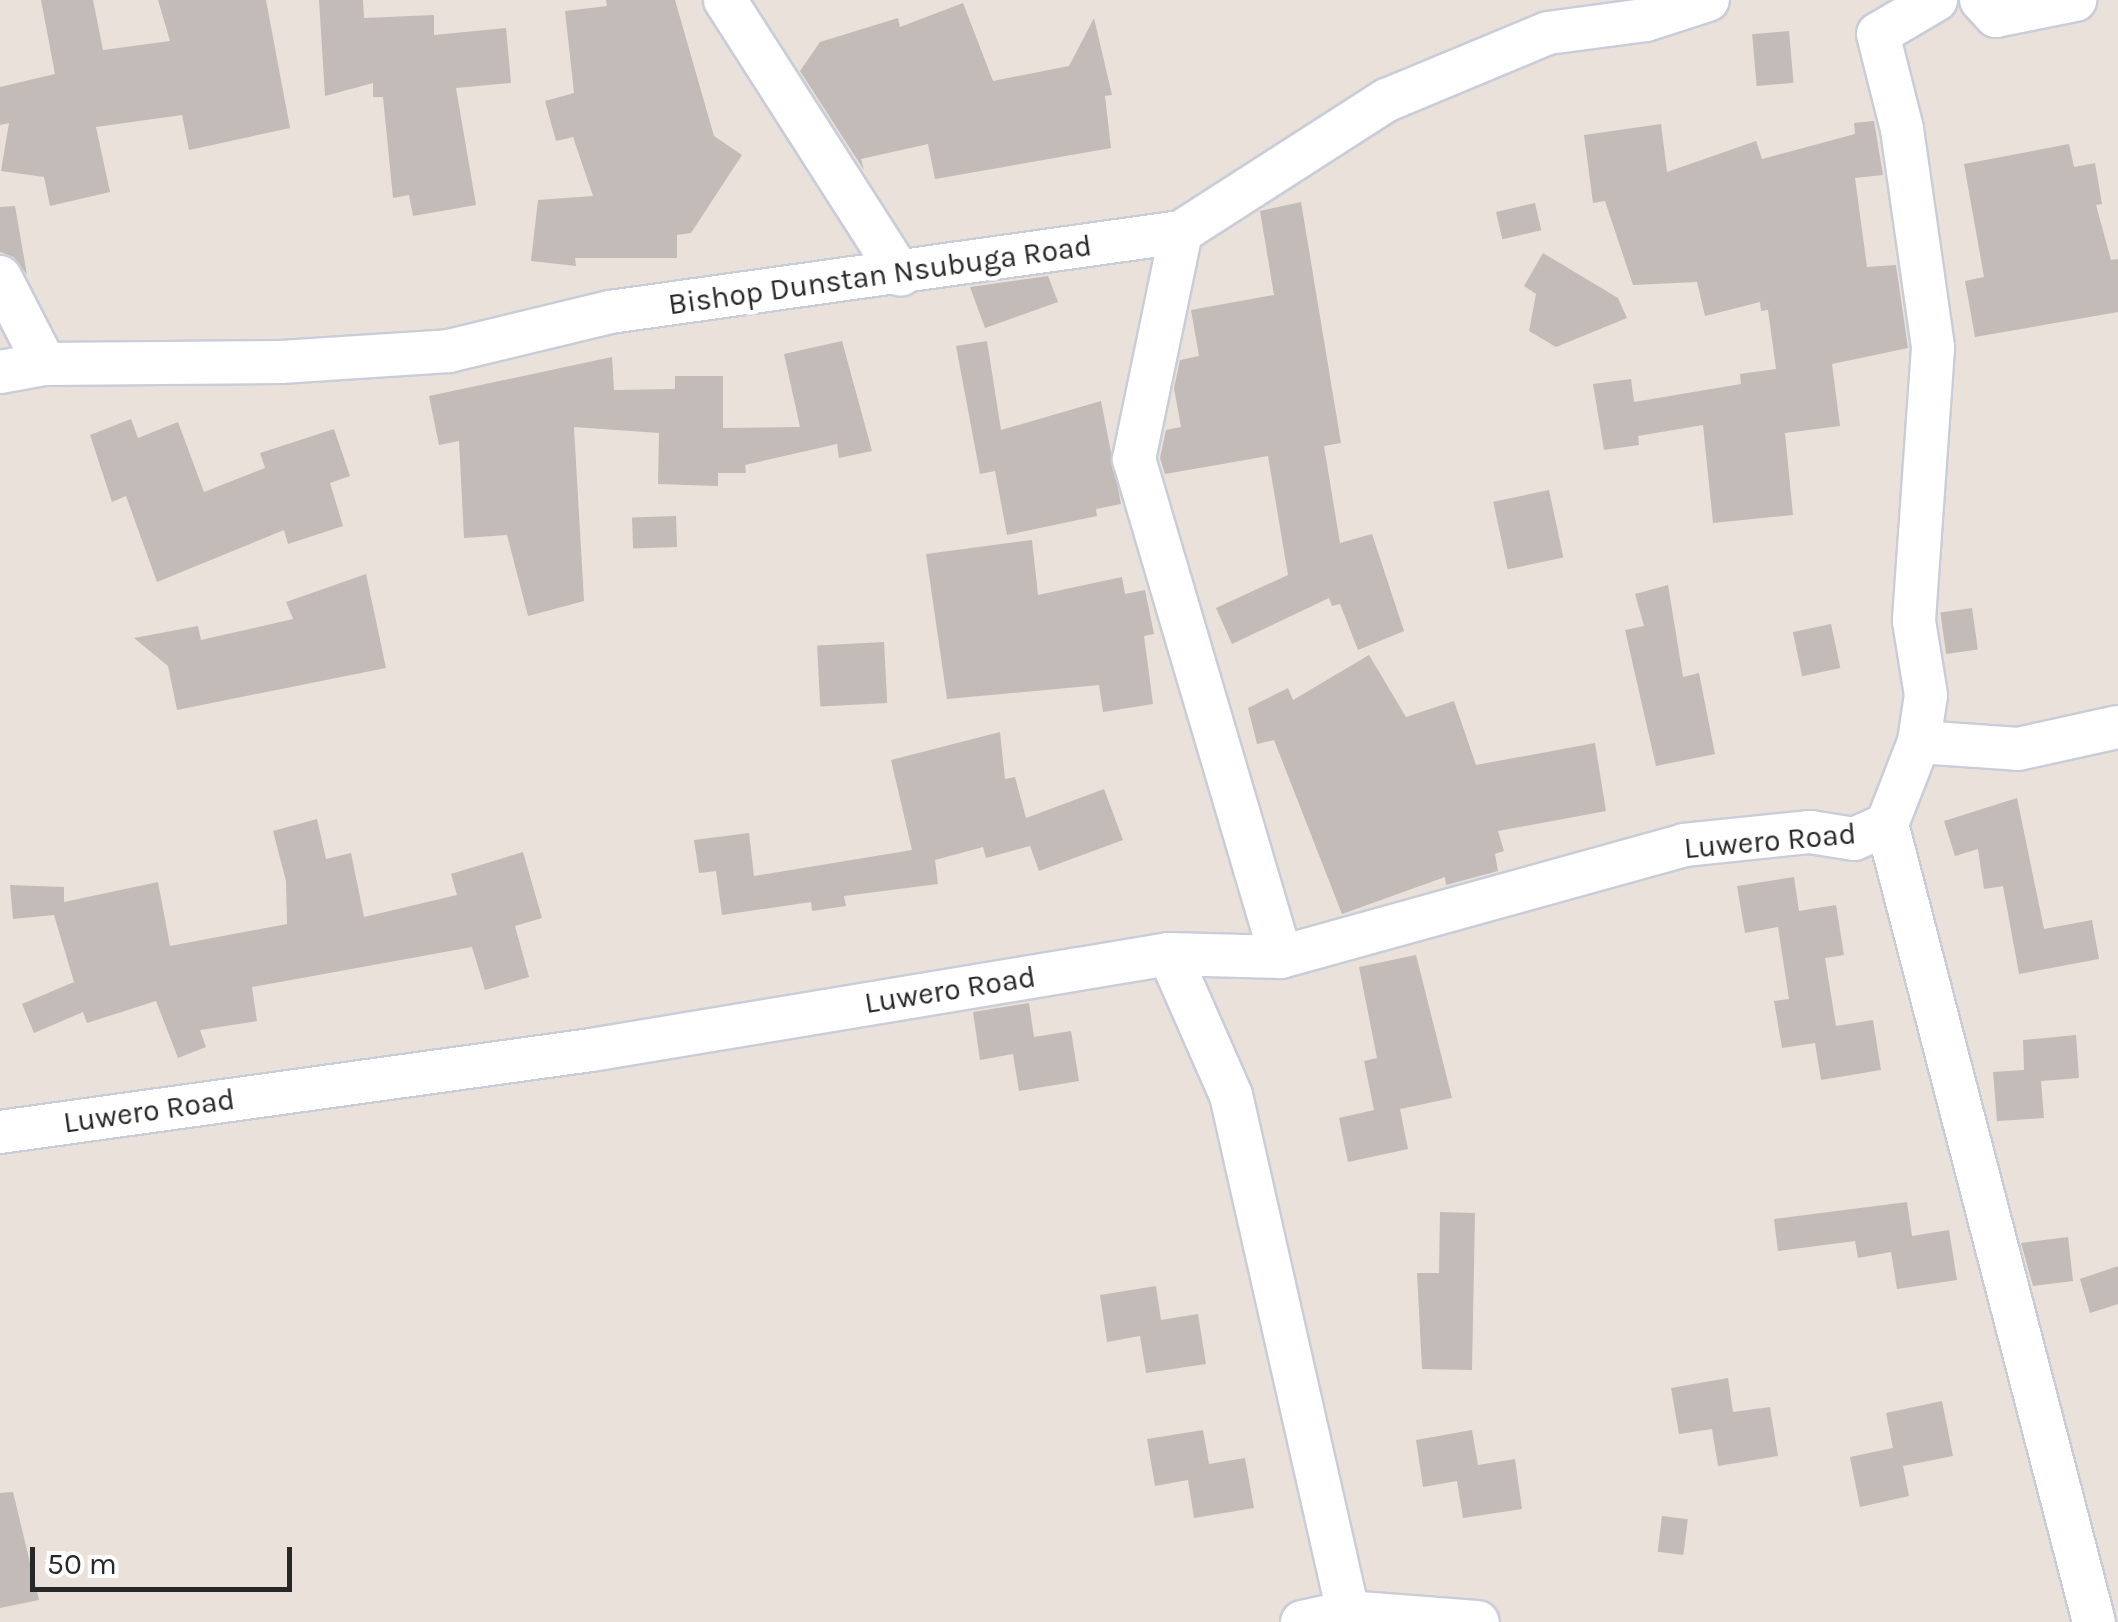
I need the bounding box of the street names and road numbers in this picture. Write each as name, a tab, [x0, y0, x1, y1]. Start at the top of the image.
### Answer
street label: Bishop Dunstan Nsubuga Road	[666, 227, 1094, 323]
street label: Luwero Road	[1682, 816, 1858, 866]
street label: Luwero Road	[862, 959, 1038, 1021]
street label: Luwero Road	[61, 1081, 237, 1141]

